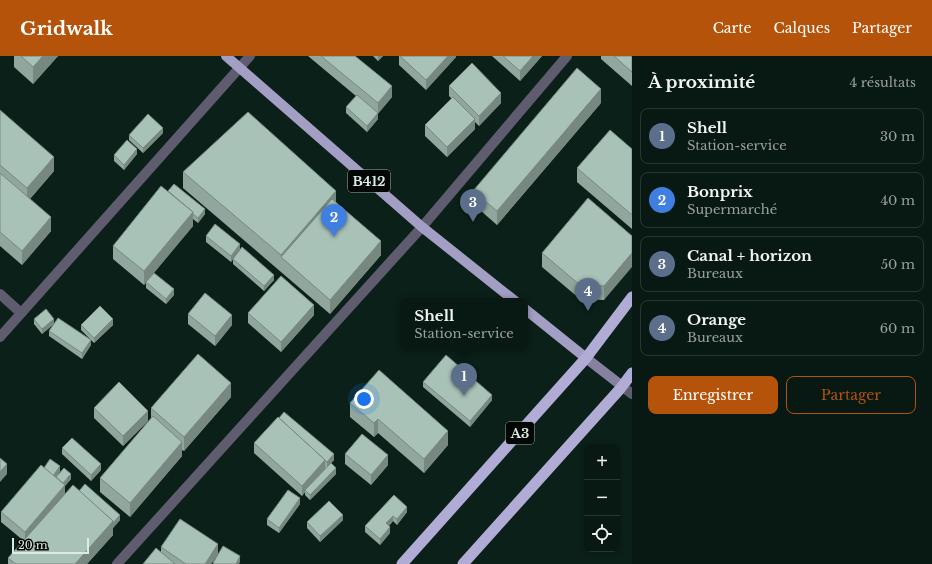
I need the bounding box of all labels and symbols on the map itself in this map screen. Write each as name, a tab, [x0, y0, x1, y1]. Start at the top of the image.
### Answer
road number: B412	[348, 170, 390, 192]
pin: 3	[460, 189, 486, 222]
pin: 2	[321, 204, 347, 237]
pin: 4	[575, 278, 601, 311]
pin: 1	[451, 363, 477, 396]
your location	[354, 389, 374, 409]
road number: A3	[506, 422, 534, 444]
scale bar	[12, 536, 89, 555]

